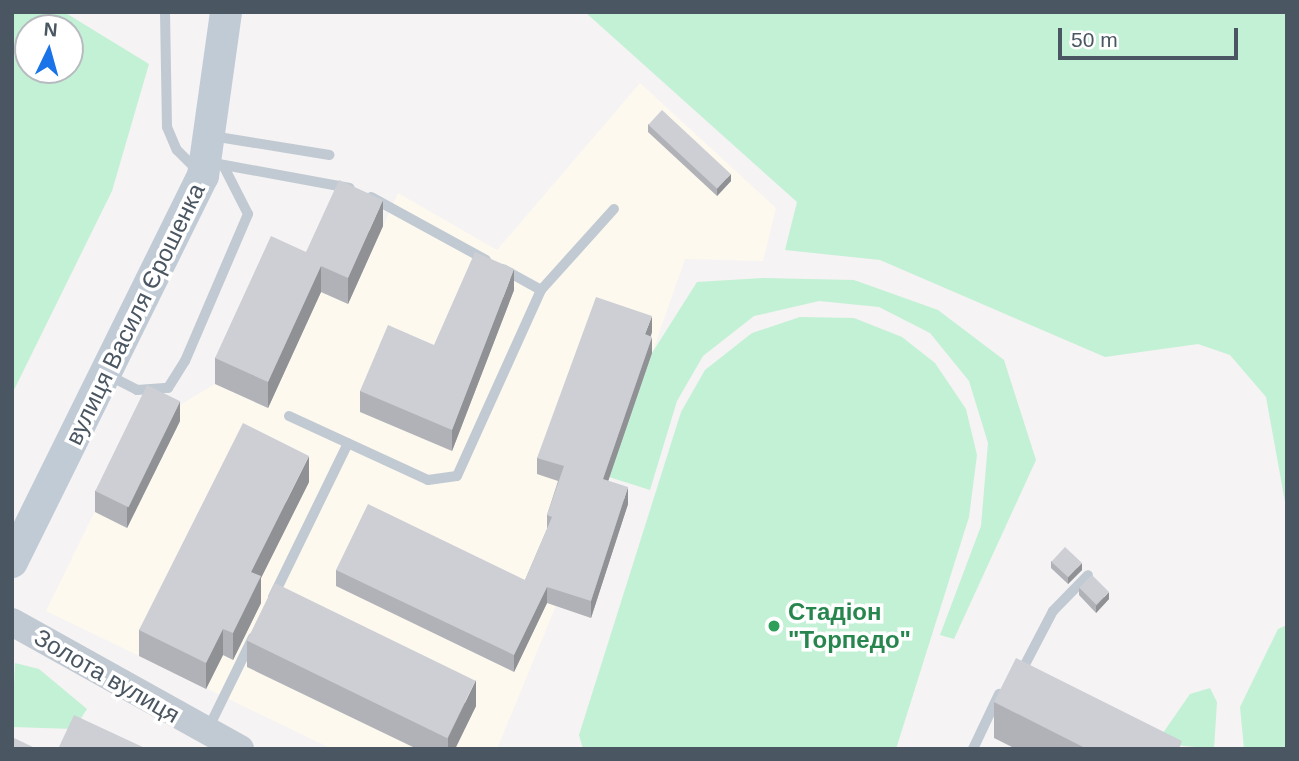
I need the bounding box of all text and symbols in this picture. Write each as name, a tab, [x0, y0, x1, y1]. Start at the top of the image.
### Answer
north arrow	[14, 14, 84, 84]
scale bar	[1061, 14, 1241, 58]
text: N	[43, 19, 58, 41]
text: 50 m	[1071, 28, 1118, 51]
street label: вулиця Василя Єрошенка	[59, 179, 211, 449]
place label: Стадіон "Торпедо"	[788, 598, 911, 654]
marker: Стадіон "Торпедо"	[766, 618, 782, 634]
street label: Золота вулиця	[29, 623, 185, 729]

